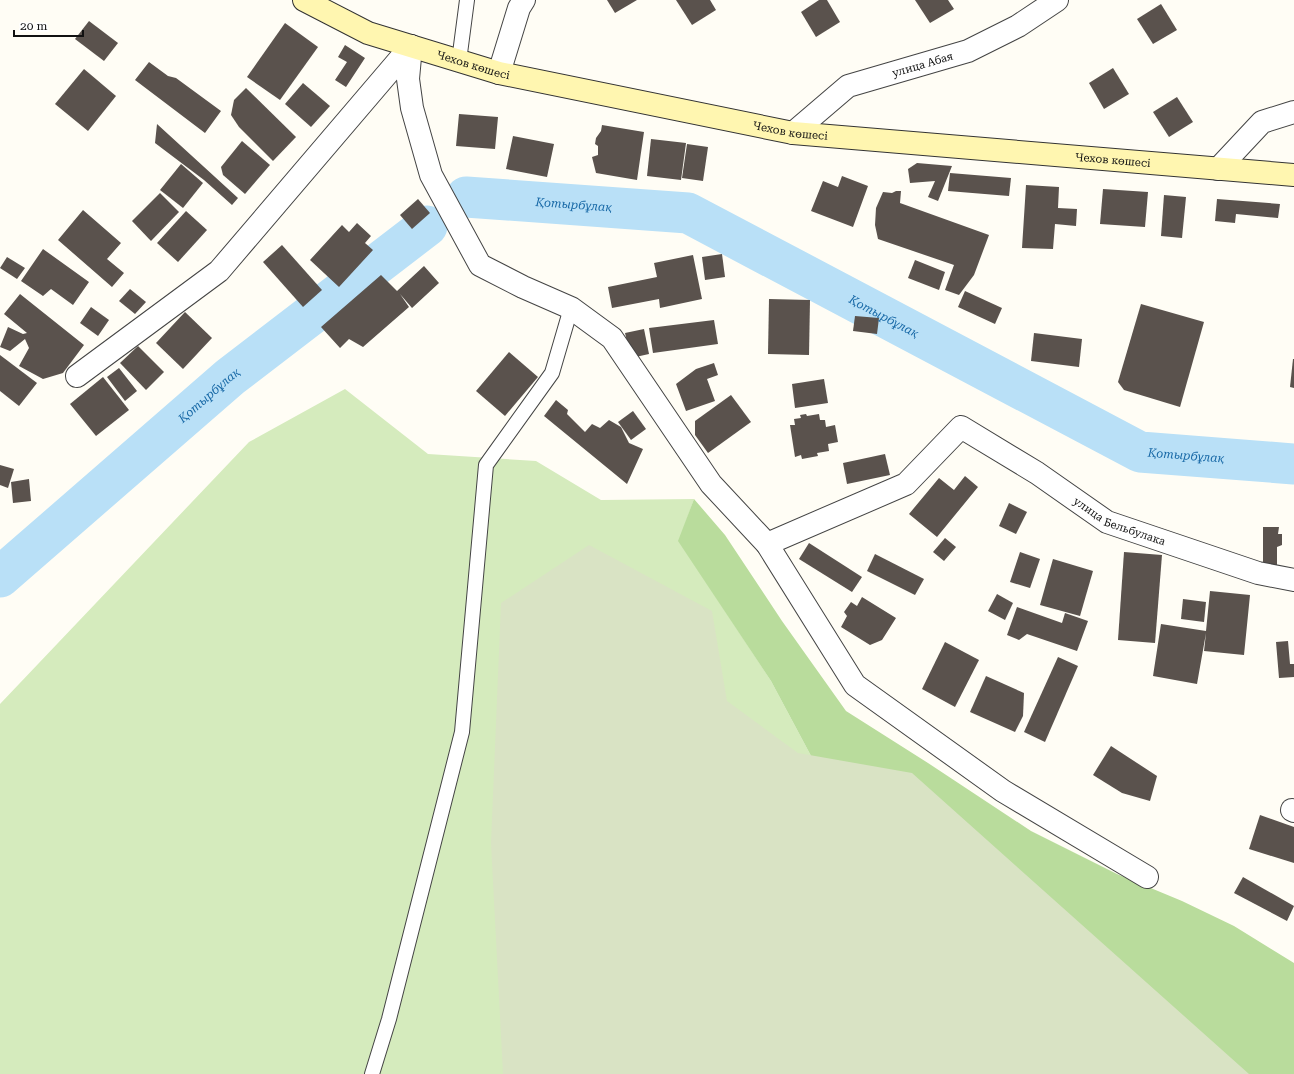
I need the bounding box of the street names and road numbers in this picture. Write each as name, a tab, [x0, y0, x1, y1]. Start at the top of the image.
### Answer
street label: Чехов көшесі	[435, 48, 512, 82]
street label: улица Абая	[891, 49, 955, 79]
street label: Чехов көшесі	[752, 118, 829, 142]
street label: Чехов көшесі	[1075, 150, 1152, 169]
street label: улица Бельбулака	[1071, 494, 1167, 548]

